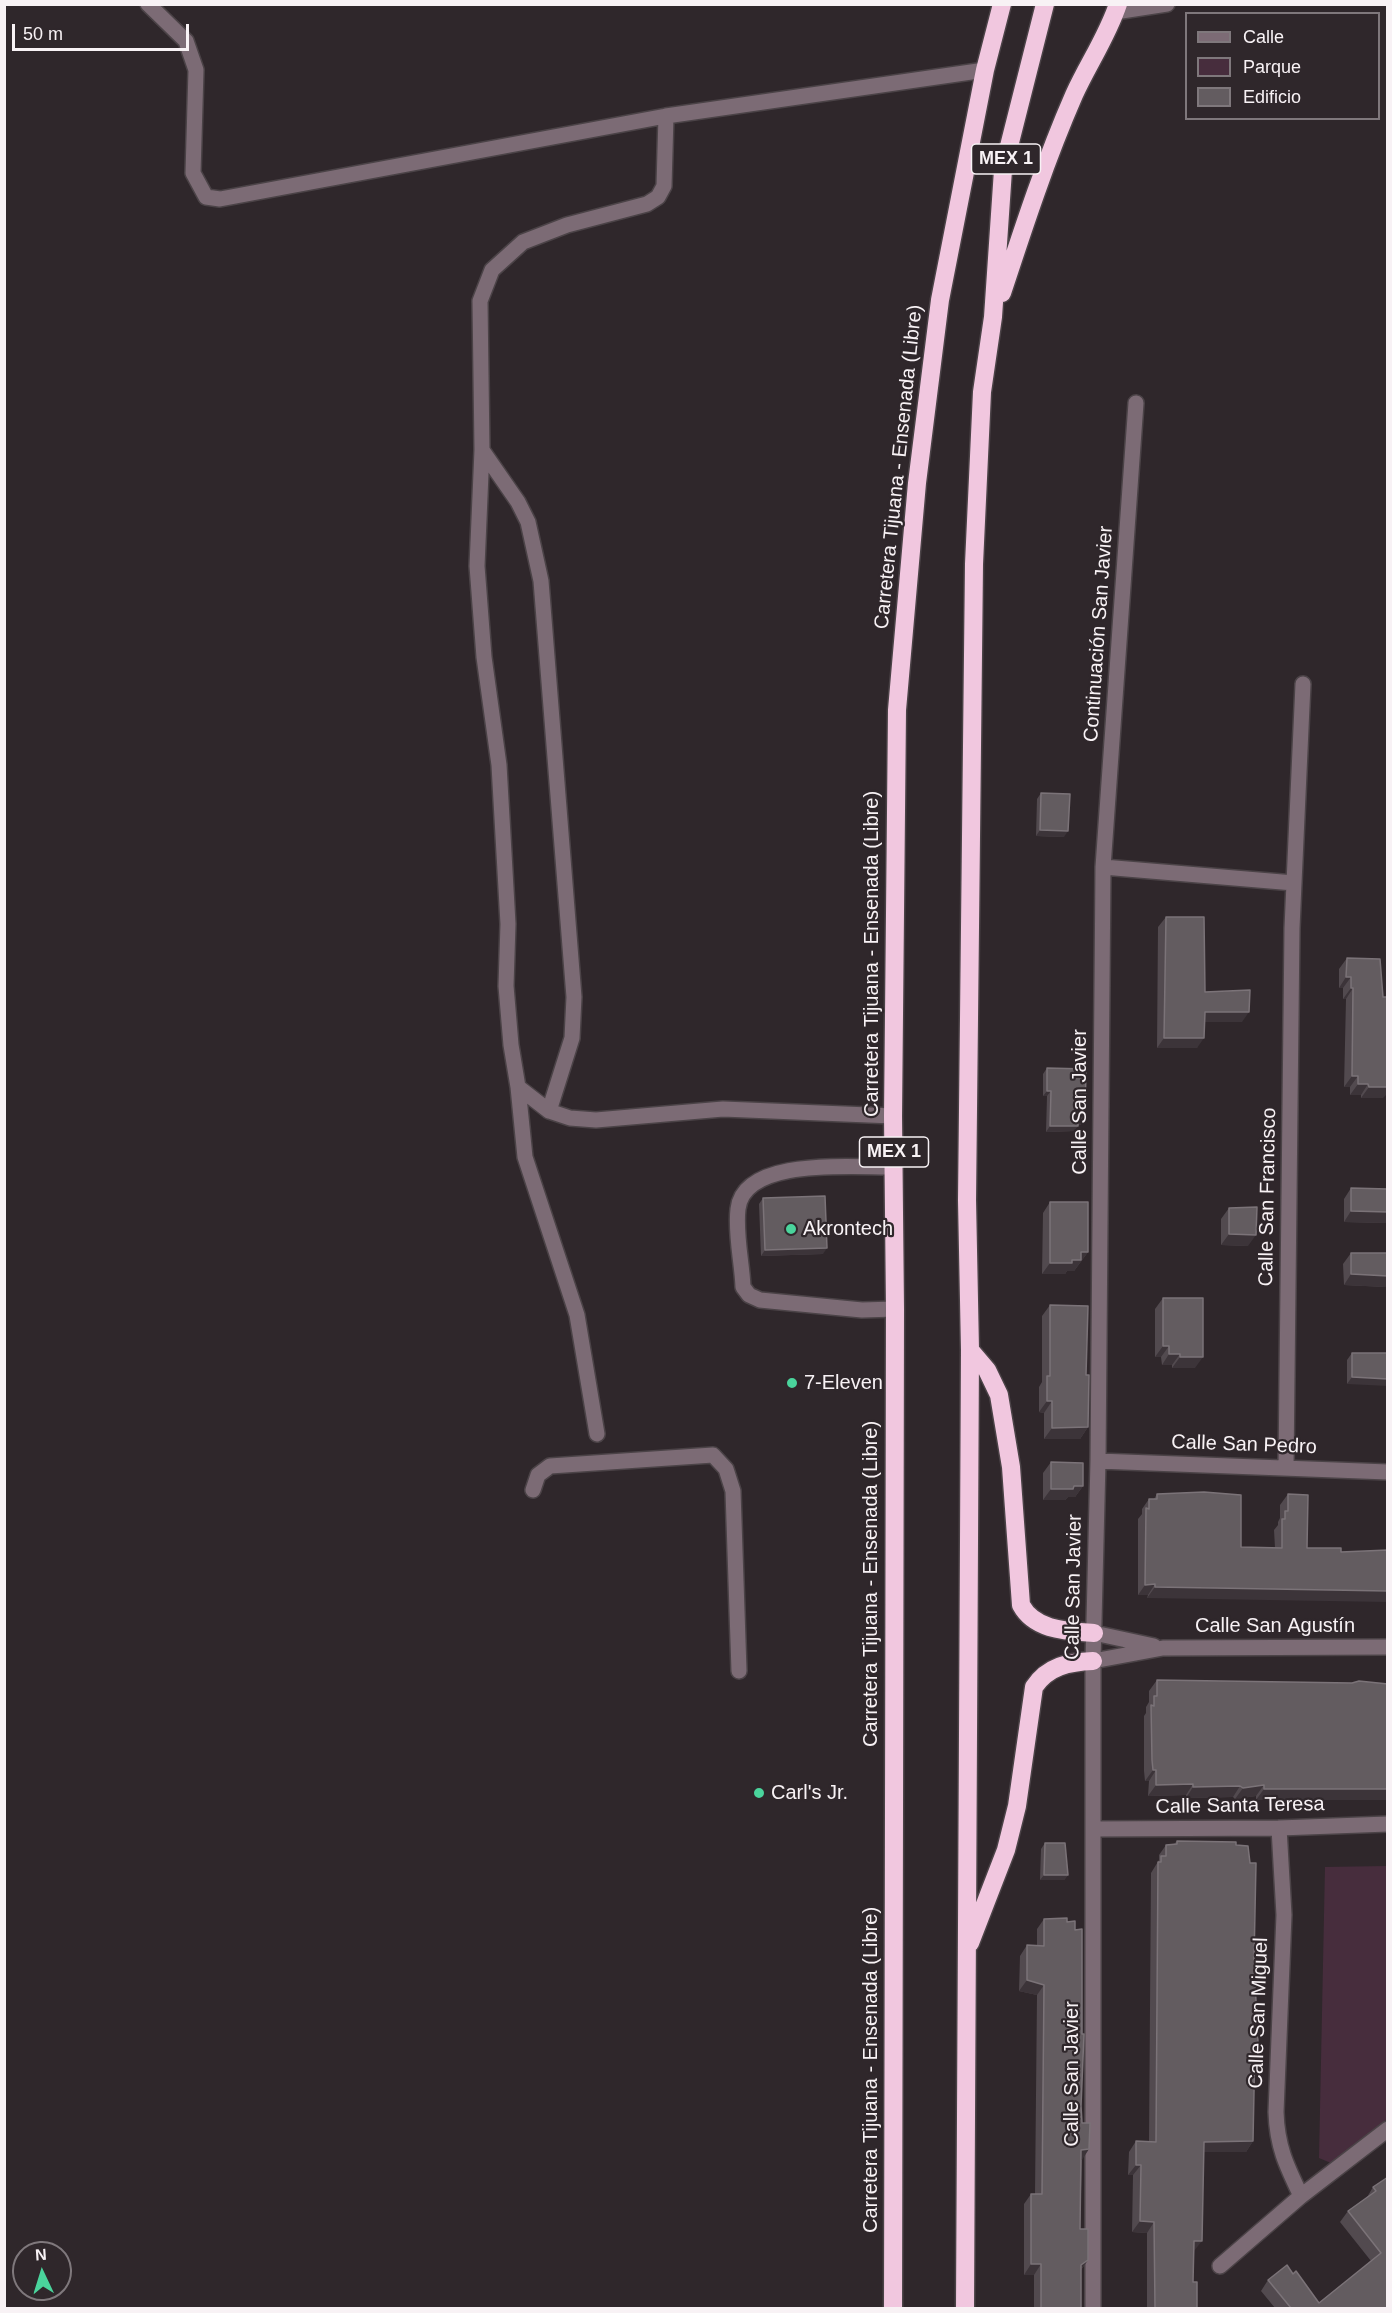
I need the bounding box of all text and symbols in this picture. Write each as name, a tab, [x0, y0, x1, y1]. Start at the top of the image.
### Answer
scale bar	[15, 12, 192, 50]
legend	[1185, 12, 1380, 120]
text: 50 m	[23, 24, 63, 44]
text: Calle	[1243, 27, 1284, 47]
text: Parque	[1243, 57, 1301, 77]
text: Edificio	[1243, 87, 1301, 107]
road number: MEX 1	[972, 144, 1040, 174]
street label: Carretera Tijuana - Ensenada (Libre)	[870, 304, 928, 630]
street label: Continuación San Javier	[1079, 525, 1119, 743]
street label: Carretera Tijuana - Ensenada (Libre)	[860, 791, 884, 1117]
street label: Calle San Javier	[1068, 1029, 1092, 1175]
street label: Calle San Francisco	[1254, 1107, 1282, 1287]
road number: MEX 1	[860, 1137, 928, 1167]
place label: Akrontech	[803, 1217, 893, 1241]
marker: Akrontech	[784, 1222, 798, 1236]
place label: 7-Eleven	[804, 1371, 883, 1395]
marker: 7-Eleven	[785, 1376, 799, 1390]
street label: Carretera Tijuana - Ensenada (Libre)	[859, 1421, 883, 1747]
street label: Calle San Pedro	[1171, 1430, 1317, 1460]
street label: Calle San Javier	[1061, 1514, 1087, 1660]
street label: Calle San Agustín	[1195, 1614, 1355, 1638]
place label: Carl's Jr.	[771, 1781, 848, 1805]
marker: Carl's Jr.	[752, 1786, 766, 1800]
street label: Calle Santa Teresa	[1155, 1793, 1325, 1819]
street label: Carretera Tijuana - Ensenada (Libre)	[859, 1907, 883, 2233]
street label: Calle San Miguel	[1244, 1937, 1274, 2089]
street label: Calle San Javier	[1060, 2001, 1084, 2147]
north arrow	[12, 2241, 72, 2301]
text: N	[34, 2246, 47, 2263]

